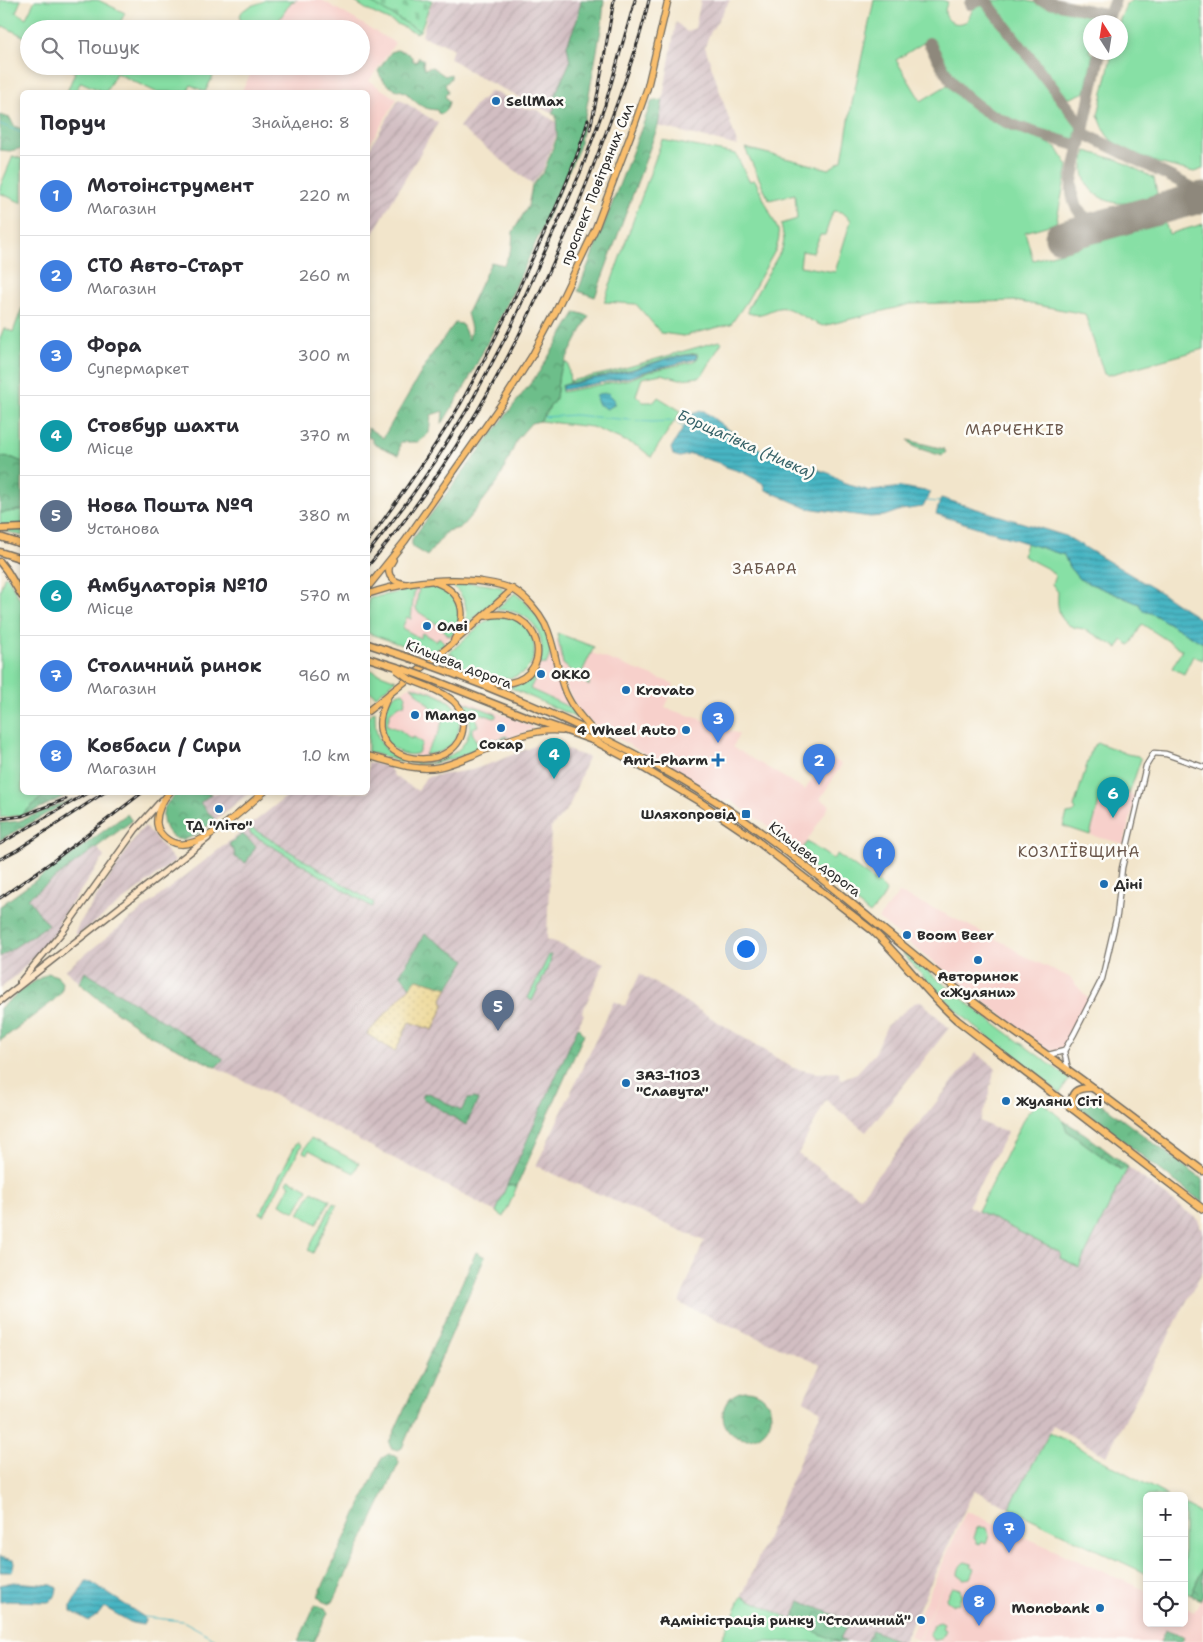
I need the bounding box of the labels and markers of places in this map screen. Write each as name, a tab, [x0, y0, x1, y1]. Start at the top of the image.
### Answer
place label: SellMax	[506, 92, 564, 110]
marker: SellMax	[490, 95, 502, 107]
place label: Олві	[437, 617, 468, 635]
marker: Олві	[421, 620, 433, 632]
place label: ОККО	[551, 665, 590, 683]
marker: ОККО	[535, 668, 547, 680]
place label: Krovato	[636, 681, 694, 699]
marker: Krovato	[620, 684, 632, 696]
pin: 3	[702, 702, 734, 743]
place label: Mango	[425, 706, 476, 724]
marker: Mango	[409, 709, 421, 721]
place label: 4 Wheel Auto	[577, 721, 676, 739]
marker: Сокар	[495, 722, 507, 734]
marker: 4 Wheel Auto	[680, 724, 692, 736]
place label: Сокар	[479, 735, 523, 753]
pin: 4	[538, 738, 570, 779]
pin: 2	[803, 744, 835, 785]
place label: Anri-Pharm	[623, 751, 708, 769]
marker: Anri-Pharm	[712, 754, 724, 766]
pin: 6	[1097, 777, 1129, 818]
marker: ТД "Літо"	[213, 803, 225, 815]
place label: Шляхопровід	[641, 805, 736, 823]
marker: Шляхопровід	[740, 808, 752, 820]
place label: ТД "Літо"	[185, 816, 253, 834]
pin: 1	[863, 837, 895, 878]
place label: Діні	[1114, 875, 1143, 893]
marker: Діні	[1098, 878, 1110, 890]
place label: Boom Beer	[917, 926, 994, 944]
marker: Boom Beer	[901, 929, 913, 941]
marker: Авторинок «Жуляни»	[972, 954, 984, 966]
place label: Авторинок «Жуляни»	[938, 967, 1019, 1001]
pin: 5	[482, 990, 514, 1031]
place label: ЗАЗ-1103 "Славута"	[636, 1066, 709, 1100]
marker: ЗАЗ-1103 "Славута"	[620, 1077, 632, 1089]
place label: Жуляни Сіті	[1016, 1092, 1102, 1110]
marker: Жуляни Сіті	[1000, 1095, 1012, 1107]
pin: 7	[993, 1512, 1025, 1553]
pin: 8	[963, 1585, 995, 1626]
place label: Monobank	[1012, 1599, 1090, 1617]
marker: Monobank	[1094, 1602, 1106, 1614]
place label: Адміністрація ринку "Столичний"	[660, 1611, 911, 1629]
marker: Адміністрація ринку "Столичний"	[915, 1614, 927, 1626]

